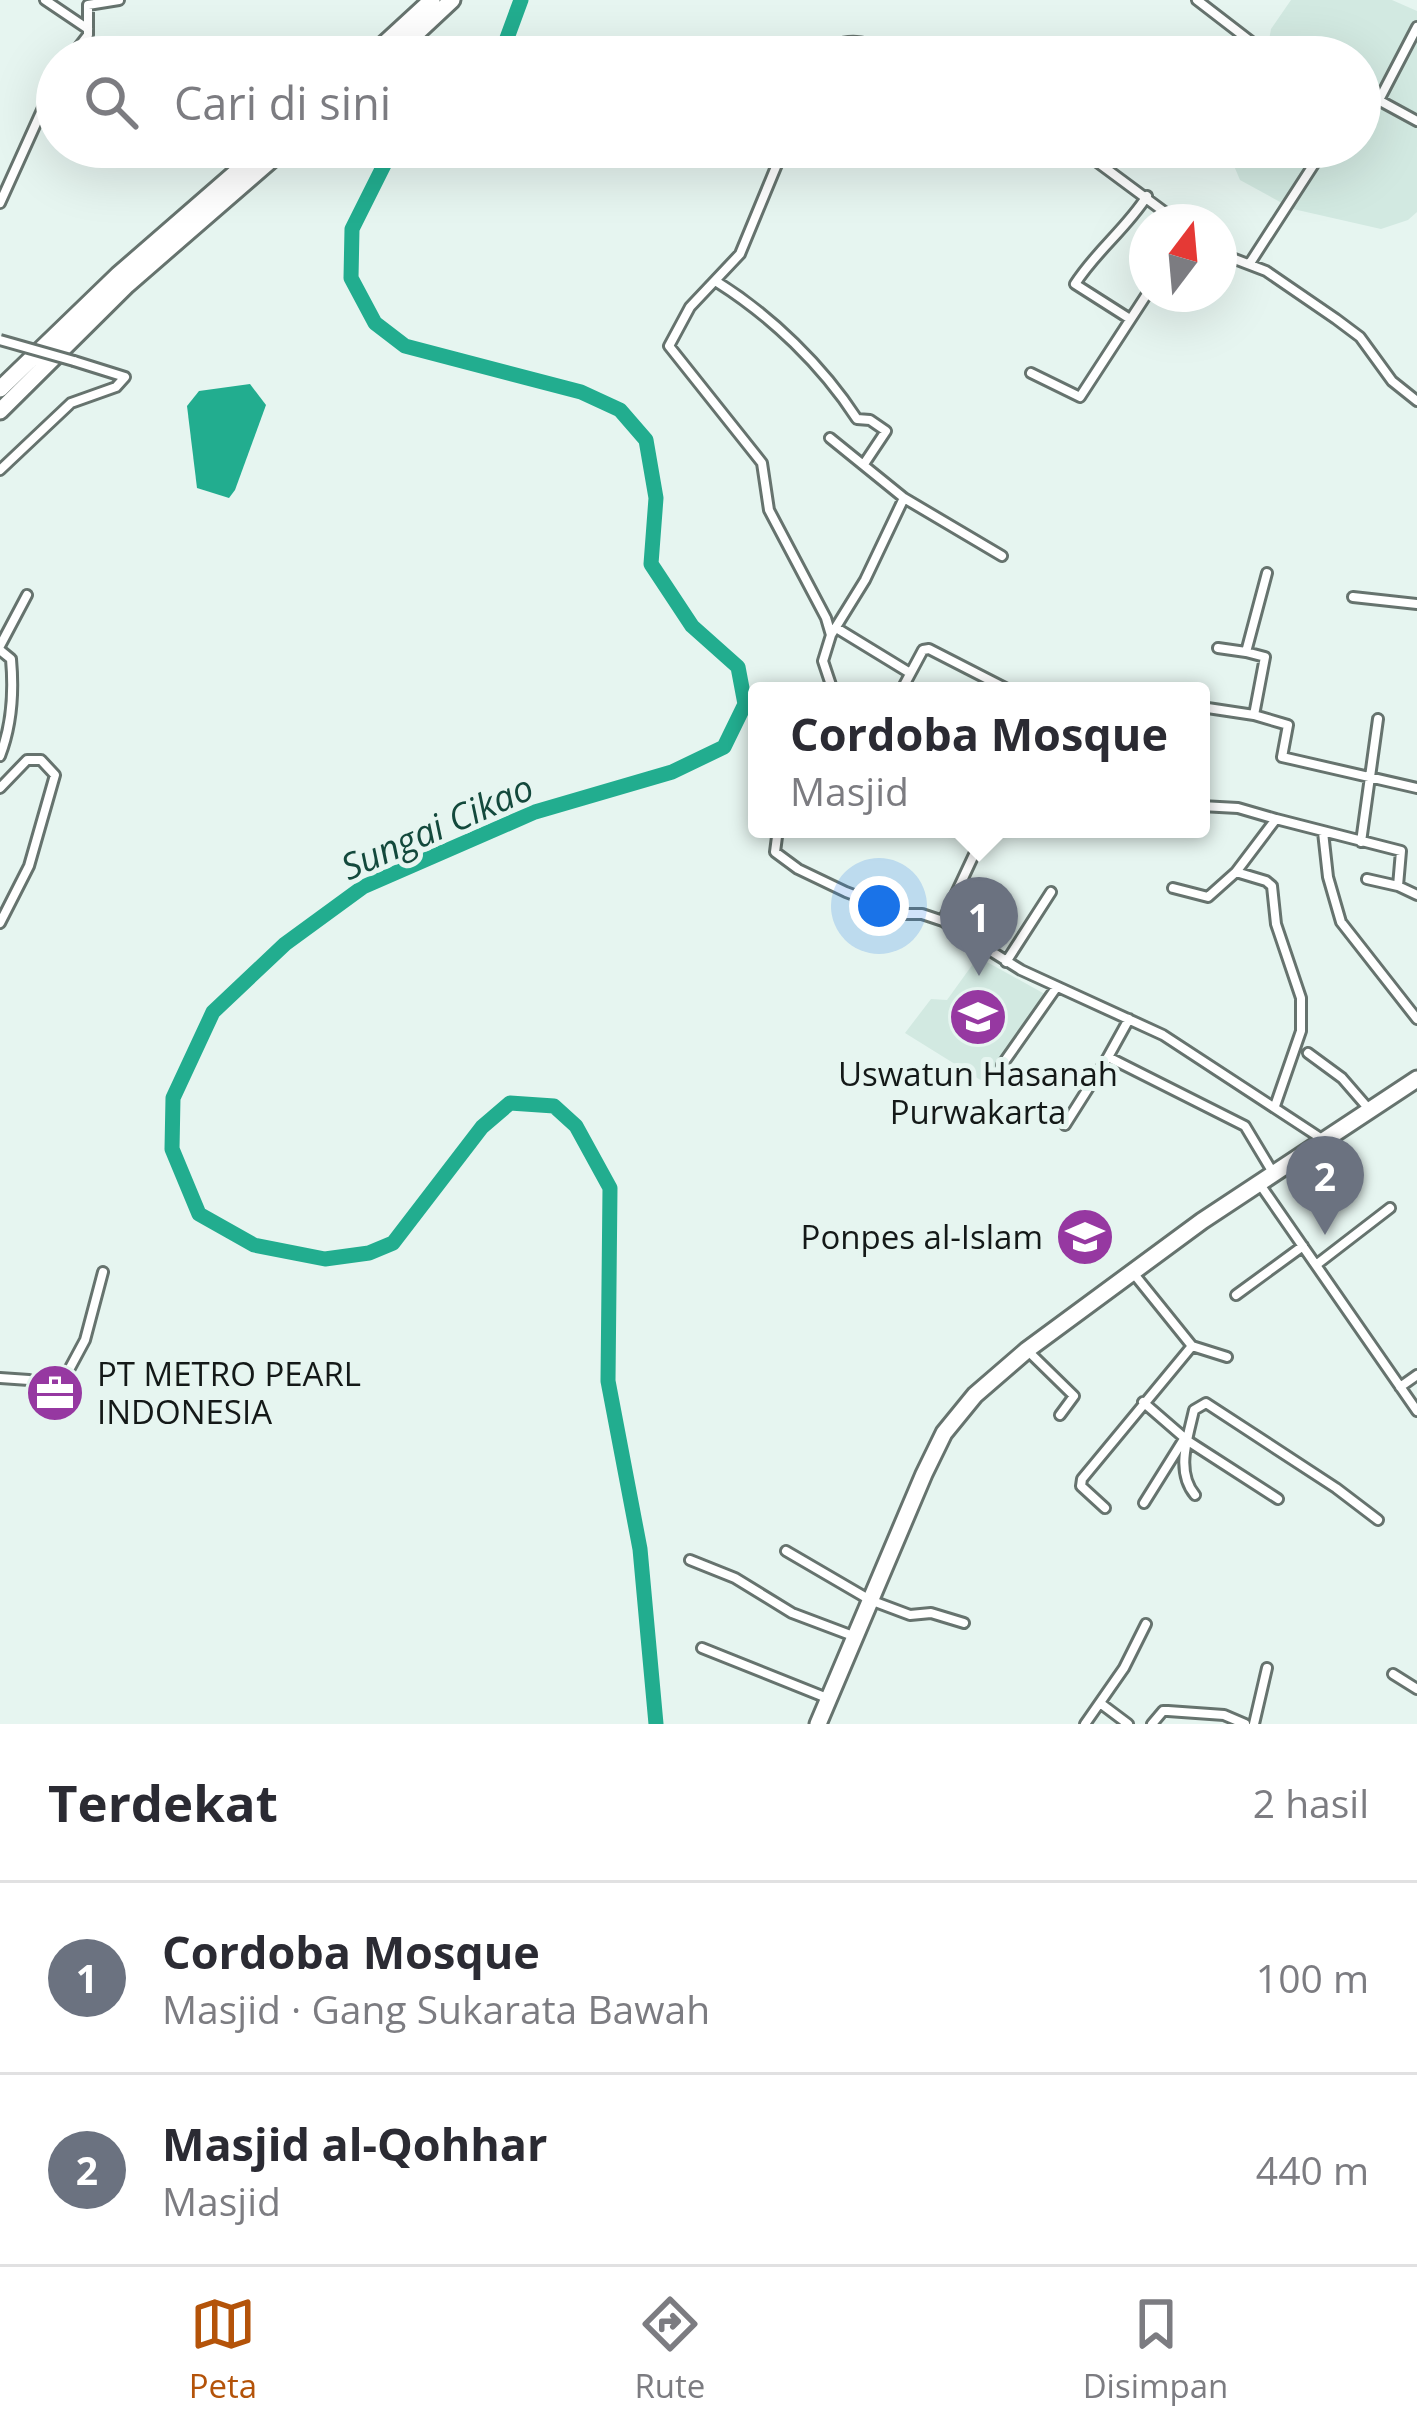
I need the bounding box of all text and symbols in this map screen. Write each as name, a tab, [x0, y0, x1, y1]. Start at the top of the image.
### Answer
search box	[36, 36, 1381, 168]
icon: search	[78, 69, 144, 135]
text: Cari di sini	[174, 72, 391, 133]
north arrow	[1129, 204, 1237, 312]
popup	[748, 682, 1210, 838]
text: Cordoba Mosque	[790, 703, 1168, 764]
water label: Sungai Cikao	[333, 762, 541, 891]
text: Masjid	[790, 764, 909, 817]
your location	[849, 876, 909, 936]
pin: 1	[940, 877, 1018, 976]
school or university icon: Uswatun Hasanah Purwakarta	[947, 986, 1009, 1048]
place label: Uswatun Hasanah Purwakarta	[838, 1051, 1118, 1134]
pin: 2	[1286, 1136, 1364, 1235]
school or university icon: Ponpes al-Islam	[1054, 1206, 1116, 1268]
place label: Ponpes al-Islam	[801, 1214, 1043, 1259]
place label: PT METRO PEARL INDONESIA	[97, 1351, 361, 1434]
office icon: PT METRO PEARL INDONESIA	[24, 1362, 86, 1424]
text: Terdekat	[48, 1767, 278, 1837]
text: 2 hasil	[1253, 1776, 1369, 1829]
text: Cordoba Mosque	[162, 1921, 540, 1982]
text: 1	[76, 1951, 98, 2004]
text: 100 m	[1256, 1951, 1369, 2004]
text: Masjid · Gang Sukarata Bawah	[162, 1982, 710, 2035]
text: Masjid al-Qohhar	[162, 2113, 547, 2174]
text: 2	[76, 2143, 98, 2196]
text: 440 m	[1256, 2143, 1369, 2196]
text: Masjid	[162, 2174, 281, 2227]
tab: Peta	[189, 2291, 257, 2408]
tab: Rute	[634, 2291, 705, 2408]
tab: Disimpan	[1083, 2291, 1228, 2408]

